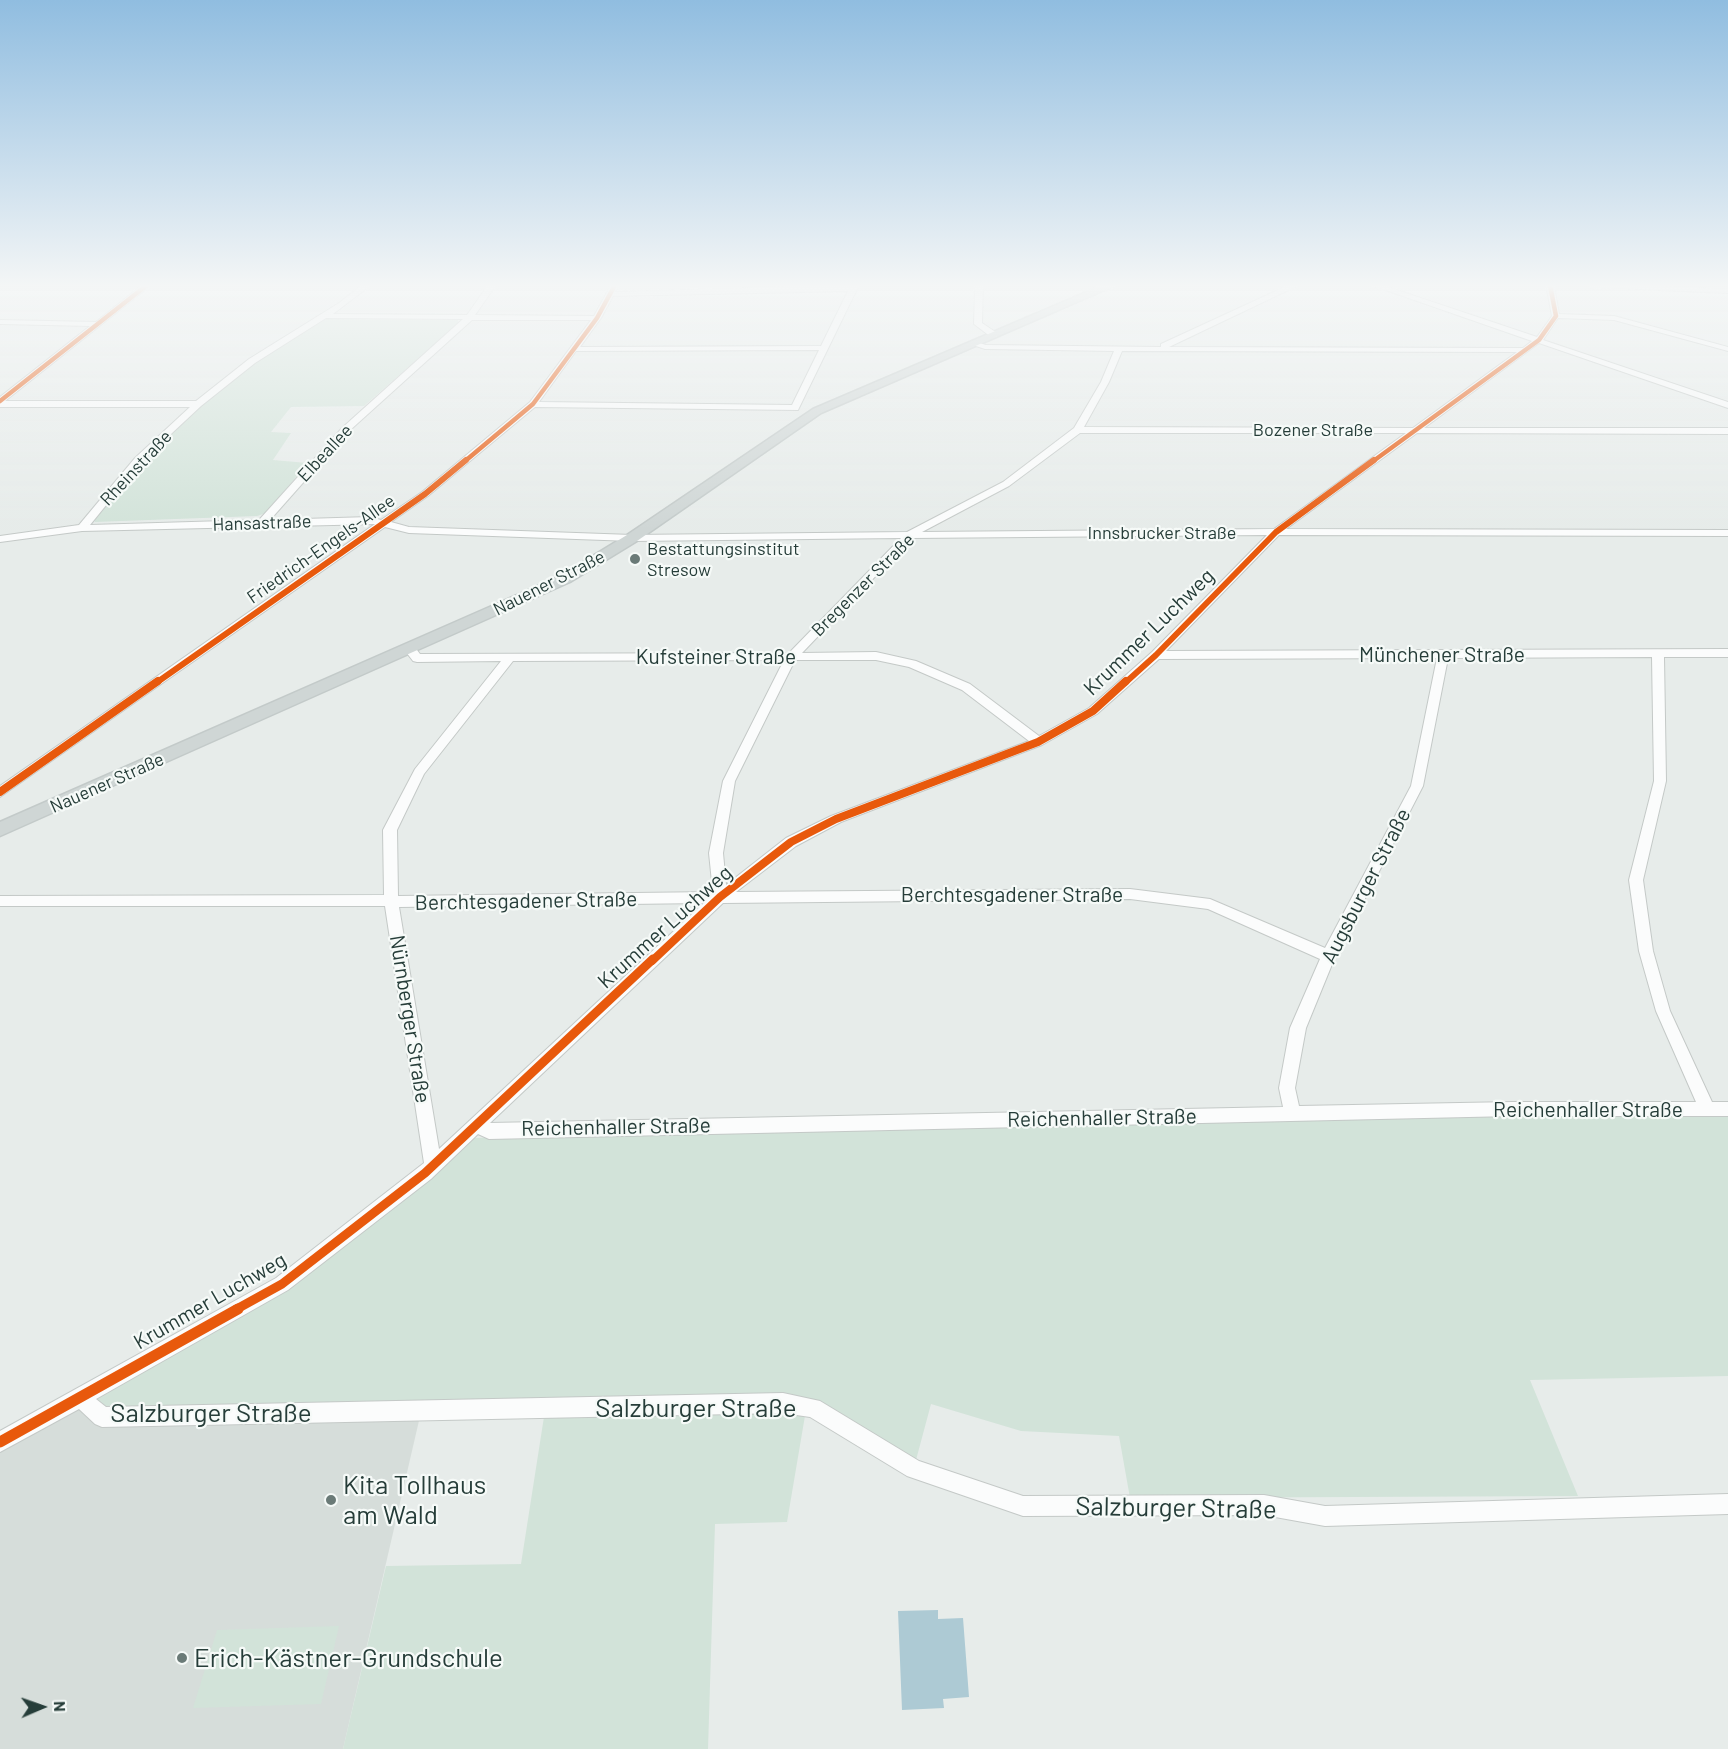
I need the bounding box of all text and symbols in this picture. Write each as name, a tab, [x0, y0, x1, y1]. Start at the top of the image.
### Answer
street label: Bozener Straße	[1253, 419, 1373, 441]
street label: Elbeallee	[293, 420, 357, 486]
street label: Rheinstraße	[96, 426, 176, 510]
street label: Friedrich-Engels-Allee	[243, 490, 399, 608]
street label: Hansastraße	[212, 510, 312, 536]
street label: Innsbrucker Straße	[1088, 522, 1236, 544]
street label: Bregenzer Straße	[807, 529, 919, 641]
place label: Bestattungsinstitut Stresow	[647, 538, 799, 580]
street label: Nauener Straße	[490, 546, 608, 620]
marker: Bestattungsinstitut Stresow	[628, 552, 642, 566]
street label: Krummer Luchweg	[1078, 563, 1220, 701]
street label: Münchener Straße	[1359, 642, 1525, 668]
street label: Kufsteiner Straße	[636, 644, 796, 670]
street label: Nauener Straße	[47, 748, 167, 818]
street label: Augsburger Straße	[1316, 804, 1416, 968]
street label: Krummer Luchweg	[593, 860, 737, 994]
street label: Berchtesgadener Straße	[901, 882, 1123, 908]
street label: Berchtesgadener Straße	[415, 886, 637, 916]
street label: Nürnberger Straße	[384, 933, 436, 1105]
street label: Reichenhaller Straße	[1493, 1097, 1683, 1123]
street label: Reichenhaller Straße	[1007, 1104, 1197, 1132]
street label: Reichenhaller Straße	[521, 1113, 711, 1141]
street label: Krummer Luchweg	[129, 1247, 291, 1355]
street label: Salzburger Straße	[595, 1392, 797, 1424]
street label: Salzburger Straße	[110, 1397, 312, 1429]
place label: Kita Tollhaus am Wald	[343, 1469, 486, 1530]
street label: Salzburger Straße	[1075, 1491, 1277, 1525]
marker: Kita Tollhaus am Wald	[324, 1493, 338, 1507]
place label: Erich-Kästner-Grundschule	[194, 1642, 503, 1674]
marker: Erich-Kästner-Grundschule	[175, 1651, 189, 1665]
north arrow	[12, 1677, 72, 1737]
text: N	[51, 1701, 70, 1712]

